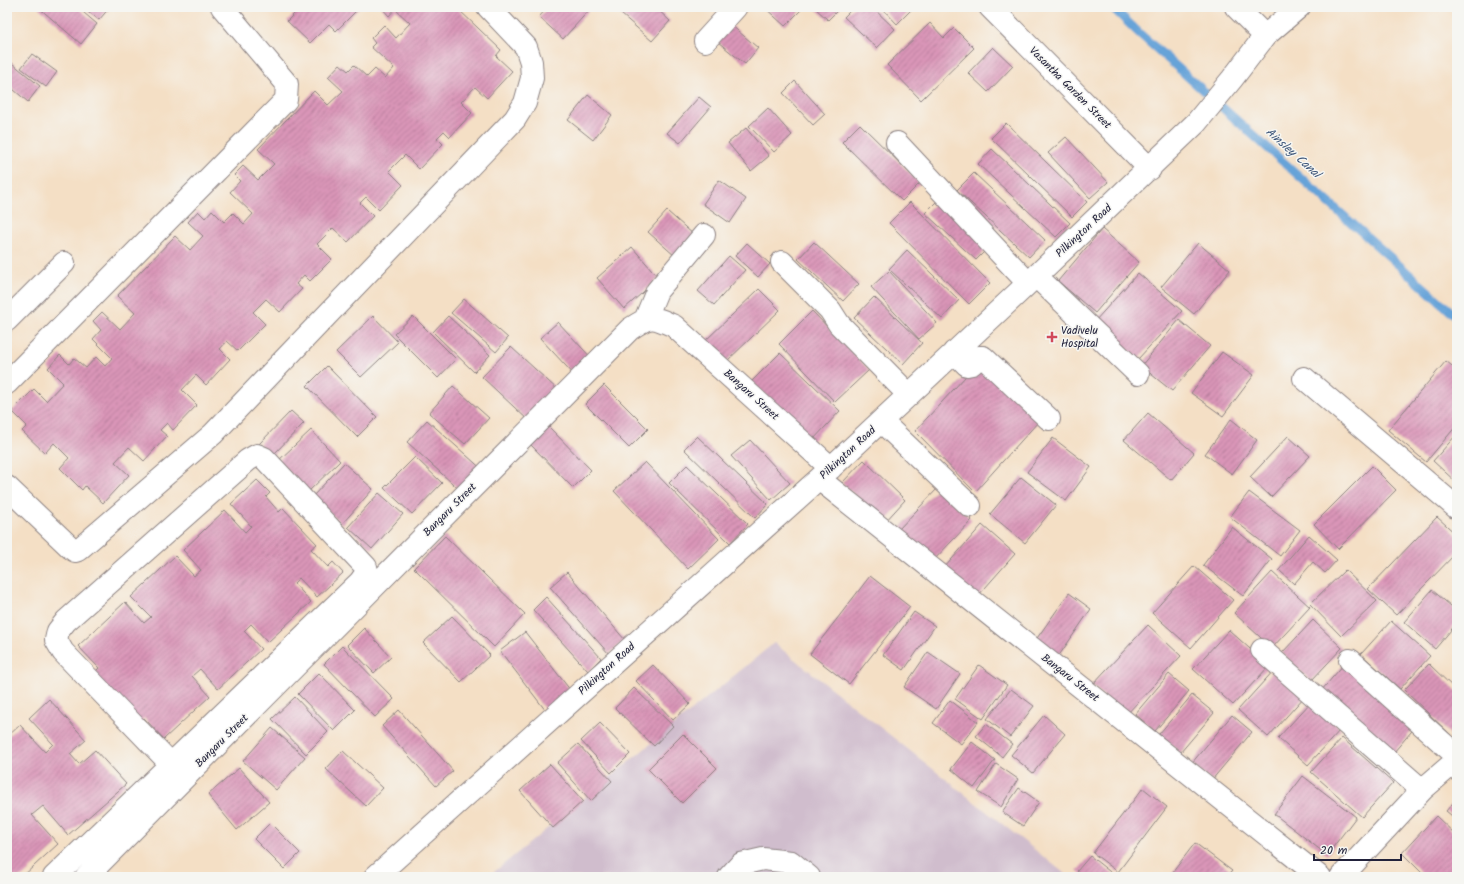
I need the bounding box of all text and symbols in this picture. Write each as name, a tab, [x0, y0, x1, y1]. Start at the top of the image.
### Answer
street label: Vasantha Garden Street	[1025, 43, 1116, 134]
water label: Ainsley Canal	[1261, 123, 1326, 184]
street label: Pilkington Road	[1052, 200, 1117, 262]
place label: Vadivelu Hospital	[1061, 322, 1098, 353]
marker: Vadivelu Hospital	[1046, 331, 1058, 343]
street label: Bangaru Street	[719, 365, 783, 425]
street label: Pilkington Road	[816, 422, 881, 484]
street label: Bangaru Street	[419, 478, 482, 541]
street label: Pilkington Road	[574, 638, 640, 700]
street label: Bangaru Street	[1037, 649, 1104, 707]
street label: Bangaru Street	[191, 709, 254, 772]
scale bar	[1314, 836, 1401, 862]
text: 20 m	[1320, 841, 1348, 860]

